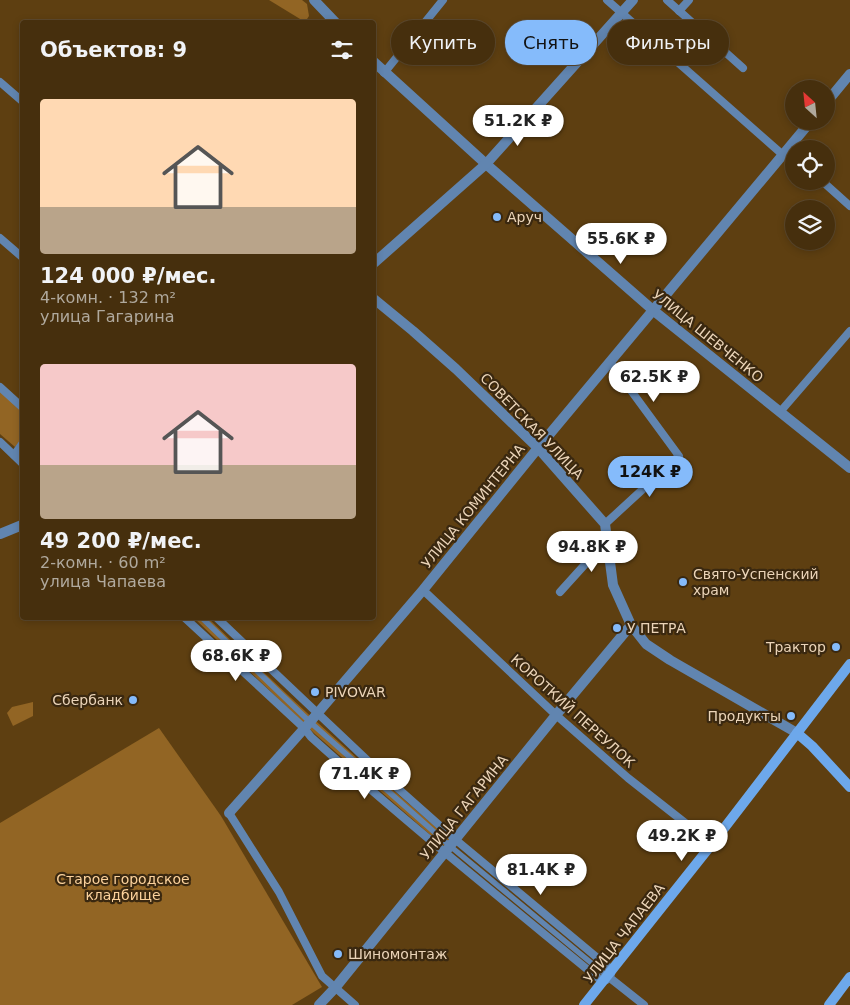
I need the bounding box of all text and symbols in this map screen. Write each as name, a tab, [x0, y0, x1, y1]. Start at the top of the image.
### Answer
chip: Купить	[391, 20, 495, 65]
chip: Снять	[505, 20, 597, 65]
chip: Фильтры	[607, 20, 729, 65]
icon: filters	[328, 36, 356, 64]
text: Объектов: 9	[40, 38, 187, 62]
north arrow	[785, 80, 835, 130]
map controls	[785, 80, 835, 250]
pin: 51.2K ₽	[472, 104, 564, 147]
text: 51.2K ₽	[484, 111, 552, 130]
icon: home	[153, 132, 243, 222]
button: locate	[785, 140, 835, 190]
button: layers	[785, 200, 835, 250]
place label: Аруч	[507, 209, 542, 225]
marker: Аруч	[491, 211, 503, 223]
pin: 55.6K ₽	[575, 222, 667, 265]
text: 55.6K ₽	[587, 229, 655, 248]
text: 124 000 ₽/мес.	[40, 264, 216, 288]
street label: УЛИЦА ШЕВЧЕНКО	[649, 286, 767, 386]
text: 4-комн. · 132 m²	[40, 288, 176, 307]
text: улица Гагарина	[40, 307, 174, 326]
pin: 62.5K ₽	[608, 360, 700, 403]
text: 62.5K ₽	[620, 367, 688, 386]
street label: СОВЕТСКАЯ УЛИЦА	[477, 370, 587, 483]
icon: home	[153, 397, 243, 487]
street label: УЛИЦА КОМИНТЕРНА	[418, 441, 528, 571]
pin: 124K ₽	[609, 456, 691, 498]
text: 124K ₽	[619, 462, 681, 481]
text: 49 200 ₽/мес.	[40, 529, 202, 553]
pin: 94.8K ₽	[546, 530, 638, 573]
text: 94.8K ₽	[558, 537, 626, 556]
text: 2-комн. · 60 m²	[40, 553, 166, 572]
place label: Свято-Успенский храм	[693, 566, 819, 598]
text: улица Чапаева	[40, 572, 166, 591]
marker: Свято-Успенский храм	[677, 576, 689, 588]
place label: У ПЕТРА	[627, 620, 686, 636]
marker: У ПЕТРА	[611, 622, 623, 634]
place label: Трактор	[765, 639, 826, 655]
pin: 68.6K ₽	[190, 640, 282, 682]
marker: Трактор	[830, 641, 842, 653]
text: 68.6K ₽	[202, 646, 270, 665]
street label: КОРОТКИЙ ПЕРЕУЛОК	[508, 650, 639, 771]
place label: PIVOVAR	[325, 684, 386, 700]
marker: PIVOVAR	[309, 686, 321, 698]
place label: Сбербанк	[52, 692, 123, 708]
marker: Сбербанк	[127, 694, 139, 706]
place label: Продукты	[707, 708, 781, 724]
marker: Продукты	[785, 710, 797, 722]
street label: УЛИЦА ГАГАРИНА	[417, 751, 511, 862]
pin: 71.4K ₽	[319, 758, 411, 800]
text: 71.4K ₽	[331, 764, 399, 783]
pin: 49.2K ₽	[636, 820, 728, 862]
text: 49.2K ₽	[648, 826, 716, 845]
pin: 81.4K ₽	[495, 854, 587, 896]
text: 81.4K ₽	[507, 860, 575, 879]
park label: Старое городское кладбище	[56, 871, 190, 903]
street label: УЛИЦА ЧАПАЕВА	[580, 880, 668, 986]
place label: Шиномонтаж	[348, 946, 448, 962]
marker: Шиномонтаж	[332, 948, 344, 960]

